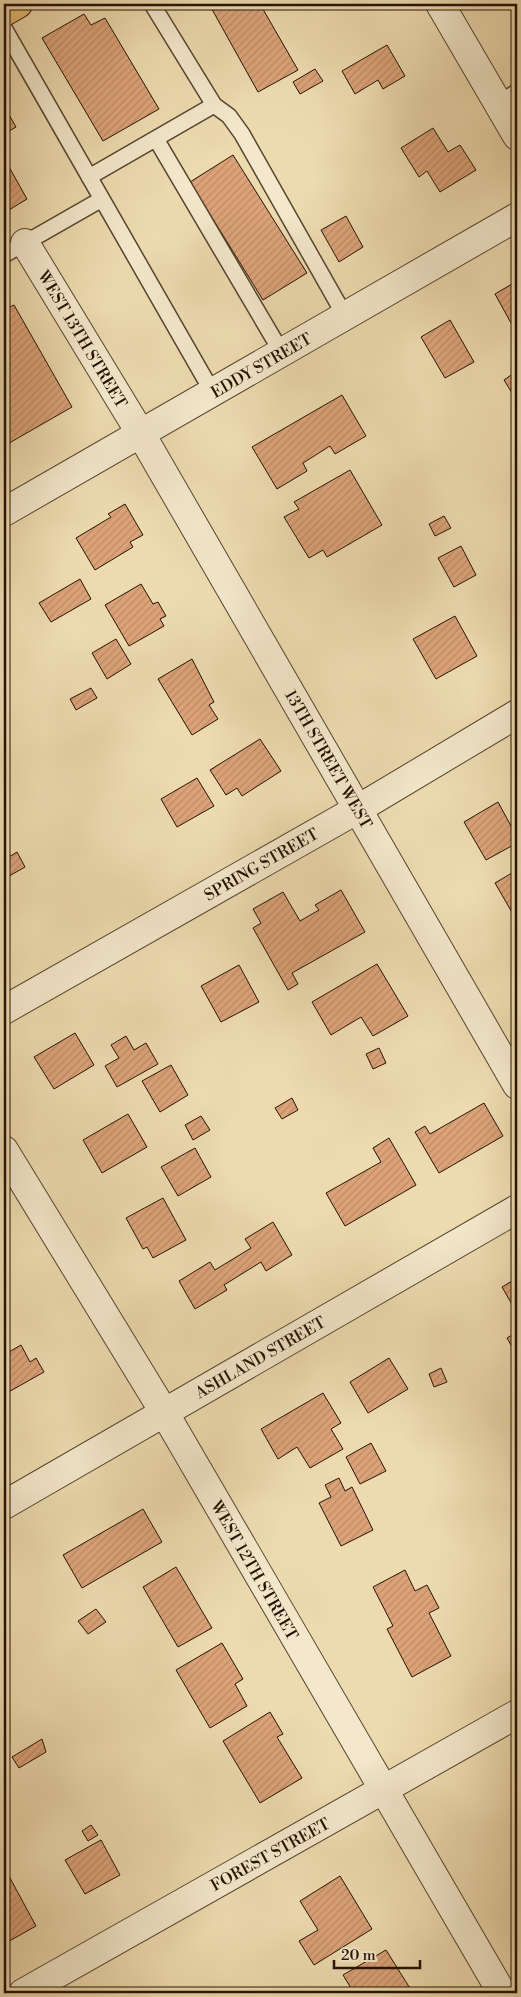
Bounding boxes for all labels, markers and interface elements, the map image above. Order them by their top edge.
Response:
street label: WEST 13TH STREET [33,266,131,412]
street label: EDDY STREET [207,329,316,403]
street label: 13TH STREET WEST [280,687,376,832]
street label: SPRING STREET [201,824,322,906]
street label: ASHLAND STREET [191,1312,329,1404]
street label: WEST 12TH STREET [206,1496,302,1644]
street label: FOREST STREET [207,1814,334,1896]
scale bar [334,1937,420,1969]
text: 20 m [341,1946,376,1965]

